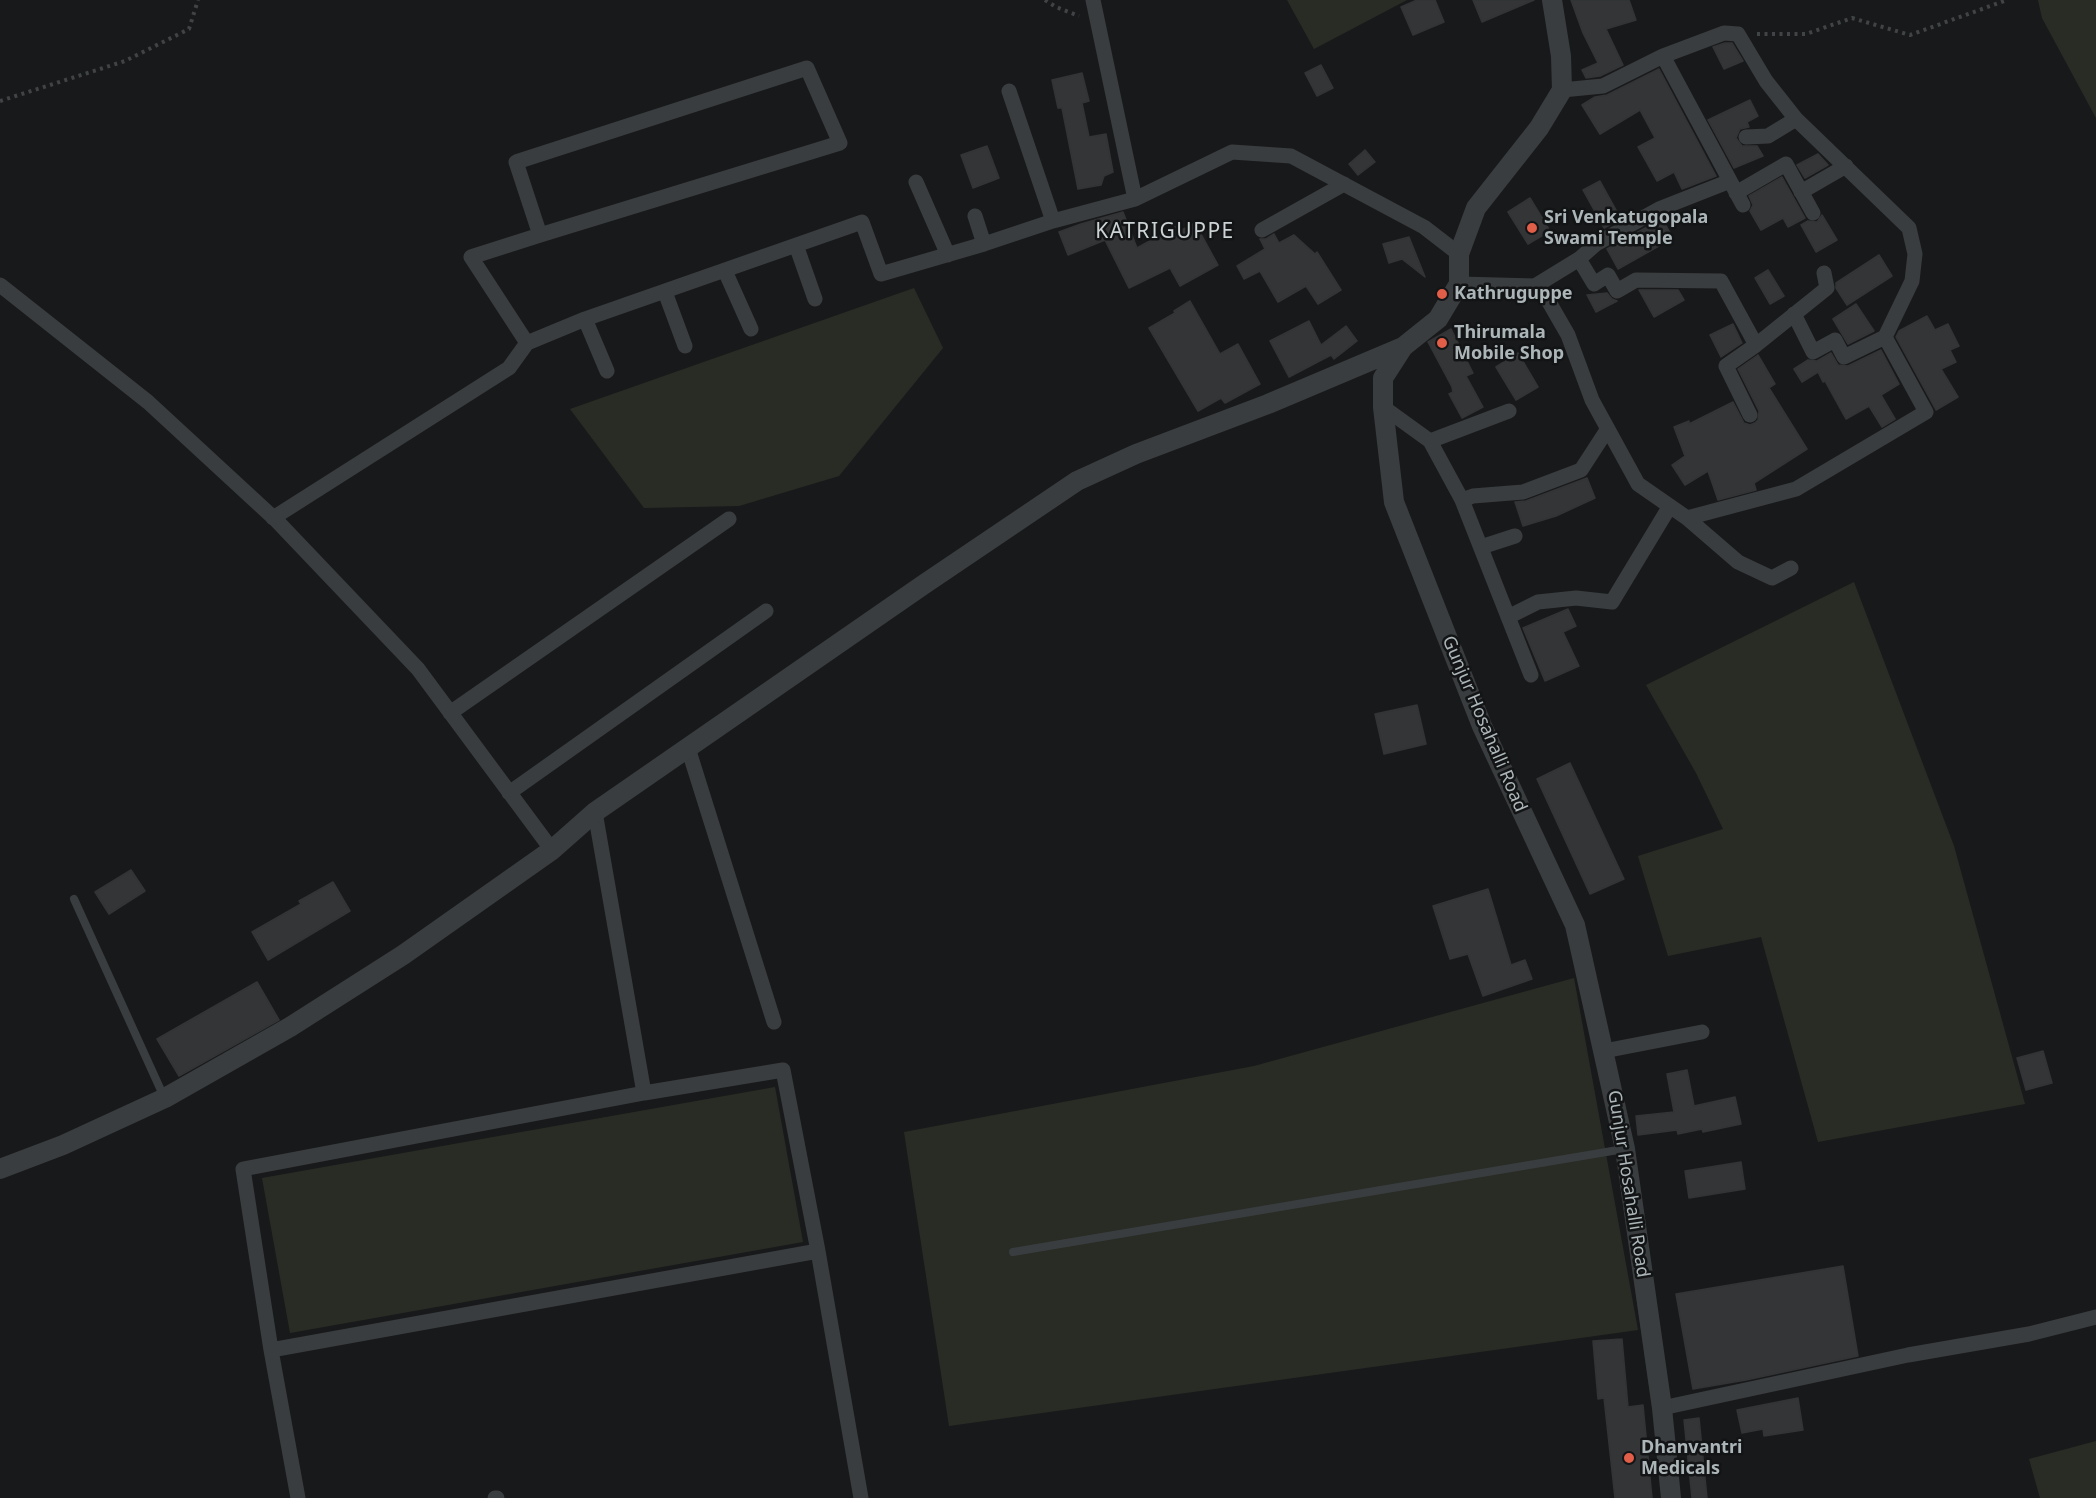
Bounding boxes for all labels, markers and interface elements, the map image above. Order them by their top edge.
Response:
place label: Sri Venkatugopala Swami Temple [1544,207,1708,250]
district label: KATRIGUPPE [1095,219,1235,245]
marker: Sri Venkatugopala Swami Temple [1525,221,1539,235]
place label: Kathruguppe [1454,283,1573,305]
marker: Kathruguppe [1435,287,1449,301]
place label: Thirumala Mobile Shop [1454,322,1564,364]
marker: Thirumala Mobile Shop [1435,336,1449,350]
street label: Gunjur Hosahalli Road [1437,633,1531,815]
street label: Gunjur Hosahalli Road [1603,1089,1653,1279]
place label: Dhanvantri Medicals [1641,1437,1742,1480]
marker: Dhanvantri Medicals [1622,1451,1636,1465]

